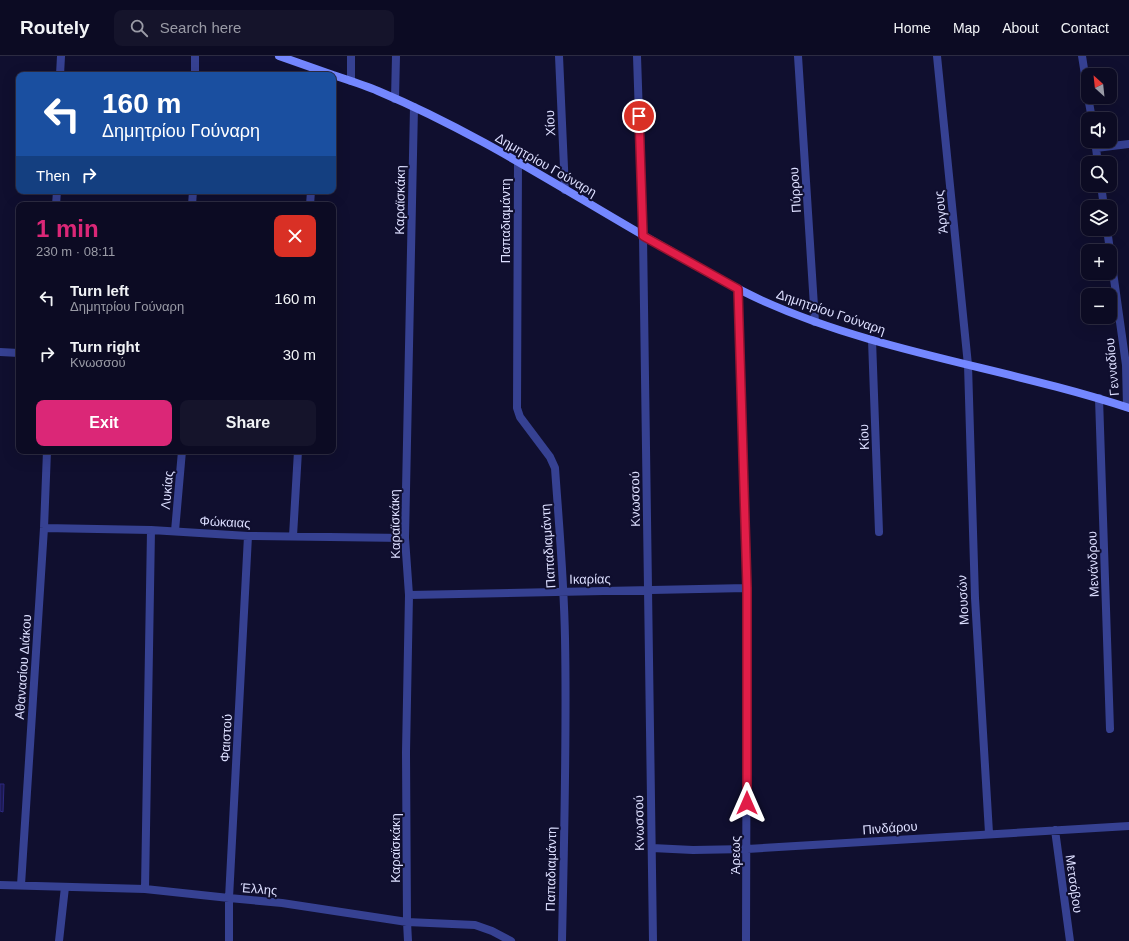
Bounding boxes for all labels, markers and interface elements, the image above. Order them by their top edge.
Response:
search box [114,10,394,46]
text: Routely [20,17,90,38]
icon: search [128,17,150,39]
text: Search here [160,19,241,36]
text: Home [894,20,931,36]
text: Map [953,20,980,36]
text: About [1002,20,1039,36]
text: Contact [1061,20,1109,36]
north arrow [1081,68,1117,104]
map controls [1081,68,1117,324]
icon: left [36,88,88,140]
text: 160 m [102,88,181,119]
pin [622,99,656,133]
icon: arrive [628,105,650,127]
street label: Χίου [542,110,558,136]
button: sound [1081,112,1117,148]
text: Δημητρίου Γούναρη [102,121,260,141]
street label: Δημητρίου Γούναρη [493,130,599,200]
button: search [1081,156,1117,192]
icon: right [78,164,100,186]
street label: Καραϊσκάκη [392,165,408,235]
text: Then [36,167,70,184]
street label: Πύρρου [786,167,804,213]
street label: Παπαδιαμάντη [498,179,513,263]
street label: Άργους [931,190,951,234]
button: layers [1081,200,1117,236]
text: 1 min [36,215,99,242]
button: close [274,215,316,257]
text: 230 m · 08:11 [36,244,115,259]
button: + [1081,244,1117,280]
text: Turn left [70,282,129,299]
street label: Δημητρίου Γούναρη [775,286,887,338]
icon: left [36,287,58,309]
button: − [1081,288,1117,324]
text: 160 m [274,290,316,307]
text: Δημητρίου Γούναρη [70,299,184,314]
street label: Γενναδίου [1102,337,1122,397]
text: Turn right [70,338,140,355]
icon: right [36,343,58,365]
text: 30 m [283,346,316,363]
text: Κνωσσού [70,355,126,370]
button: Exit [36,400,172,446]
button: Share [180,400,316,446]
street label: Κίου [856,424,872,450]
street label: Λυκίας [158,470,176,510]
street label: Κνωσσού [627,471,643,527]
street label: Καραϊσκάκη [387,489,403,559]
street label: Παπαδιαμάντη [538,503,558,589]
street label: Φώκαιας [199,513,251,531]
street label: Μενάνδρου [1084,531,1102,597]
street label: Ικαρίας [569,571,611,587]
street label: Μουσών [954,575,972,625]
street label: Αθανασίου Διάκου [12,614,34,720]
street label: Φαιστού [217,714,235,762]
position arrow [726,782,768,824]
street label: Κνωσσού [631,795,647,851]
street label: Καραϊσκάκη [388,813,403,883]
street label: Πινδάρου [862,819,918,837]
street label: Παπαδιαμάντη [543,827,559,911]
street label: Άρεως [728,836,743,874]
street label: Μετσόβου [1062,854,1086,914]
street label: Έλλης [239,880,278,898]

